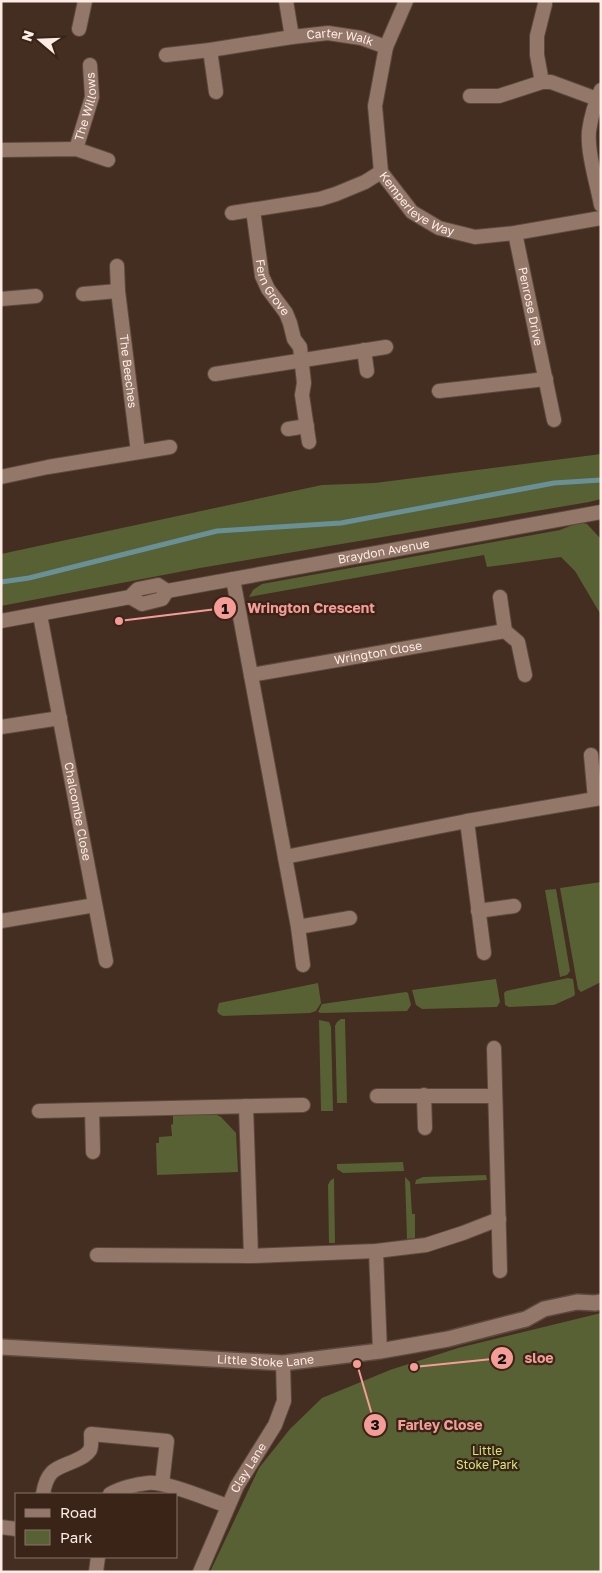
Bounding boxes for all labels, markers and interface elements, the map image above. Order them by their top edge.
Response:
north arrow [15,15,65,65]
street label: Carter Walk [306,25,376,49]
text: N [17,28,37,43]
street label: The Willows [71,72,99,143]
street label: Kemperleye Way [376,168,456,239]
street label: Fern Grove [253,258,293,318]
street label: Penrose Drive [515,266,546,347]
street label: The Beeches [116,334,140,409]
street label: Braydon Avenue [336,535,431,567]
callout: Wrington Crescent [212,594,385,623]
text: 1 [221,599,229,617]
text: Wrington Crescent [247,599,375,616]
street label: Wrington Close [333,638,423,667]
street label: Chalcombe Close [61,761,95,862]
callout: sloe [489,1344,563,1373]
text: 2 [497,1349,507,1367]
text: sloe [524,1349,554,1366]
street label: Little Stoke Lane [217,1351,315,1370]
callout: Farley Close [363,1410,493,1439]
text: 3 [370,1415,380,1433]
text: Farley Close [397,1416,483,1433]
street label: Clay Lane [227,1440,269,1495]
park label: Little Stoke Park [456,1443,518,1472]
legend [15,1493,178,1558]
text: Road [60,1503,97,1521]
text: Park [60,1528,93,1546]

